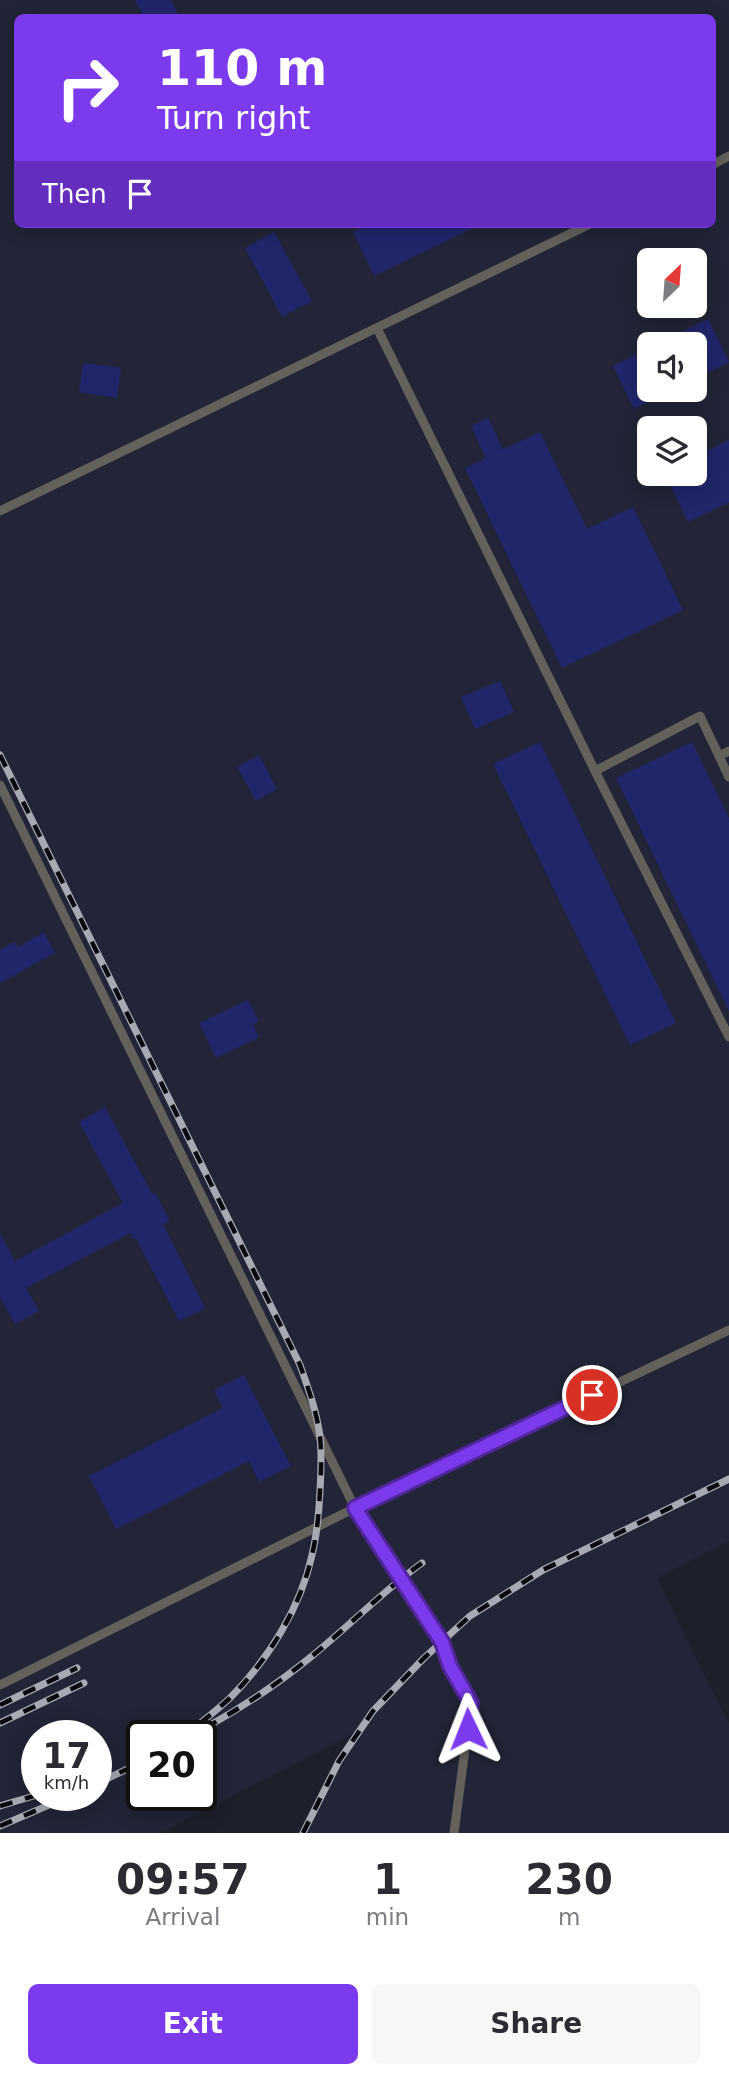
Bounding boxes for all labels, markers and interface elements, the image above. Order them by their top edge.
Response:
text: 110 m [157,40,327,97]
icon: right [42,42,133,133]
text: Turn right [157,99,310,137]
icon: arrive [121,175,159,213]
text: Then [42,179,107,209]
north arrow [637,248,707,318]
map controls [637,248,707,486]
button: sound [637,332,707,402]
button: layers [637,416,707,486]
pin [562,1365,622,1425]
icon: arrive [573,1376,611,1414]
position arrow [431,1692,505,1766]
speed limit sign: 20 [126,1720,217,1811]
text: 17 [42,1736,91,1776]
text: km/h [44,1772,89,1793]
text: 09:57 [116,1855,250,1904]
text: 1 [373,1855,402,1904]
text: 230 [525,1855,613,1904]
text: Arrival [146,1904,220,1930]
text: min [366,1904,409,1930]
text: m [558,1904,580,1930]
button: Exit [28,1984,358,2064]
button: Share [372,1984,701,2064]

